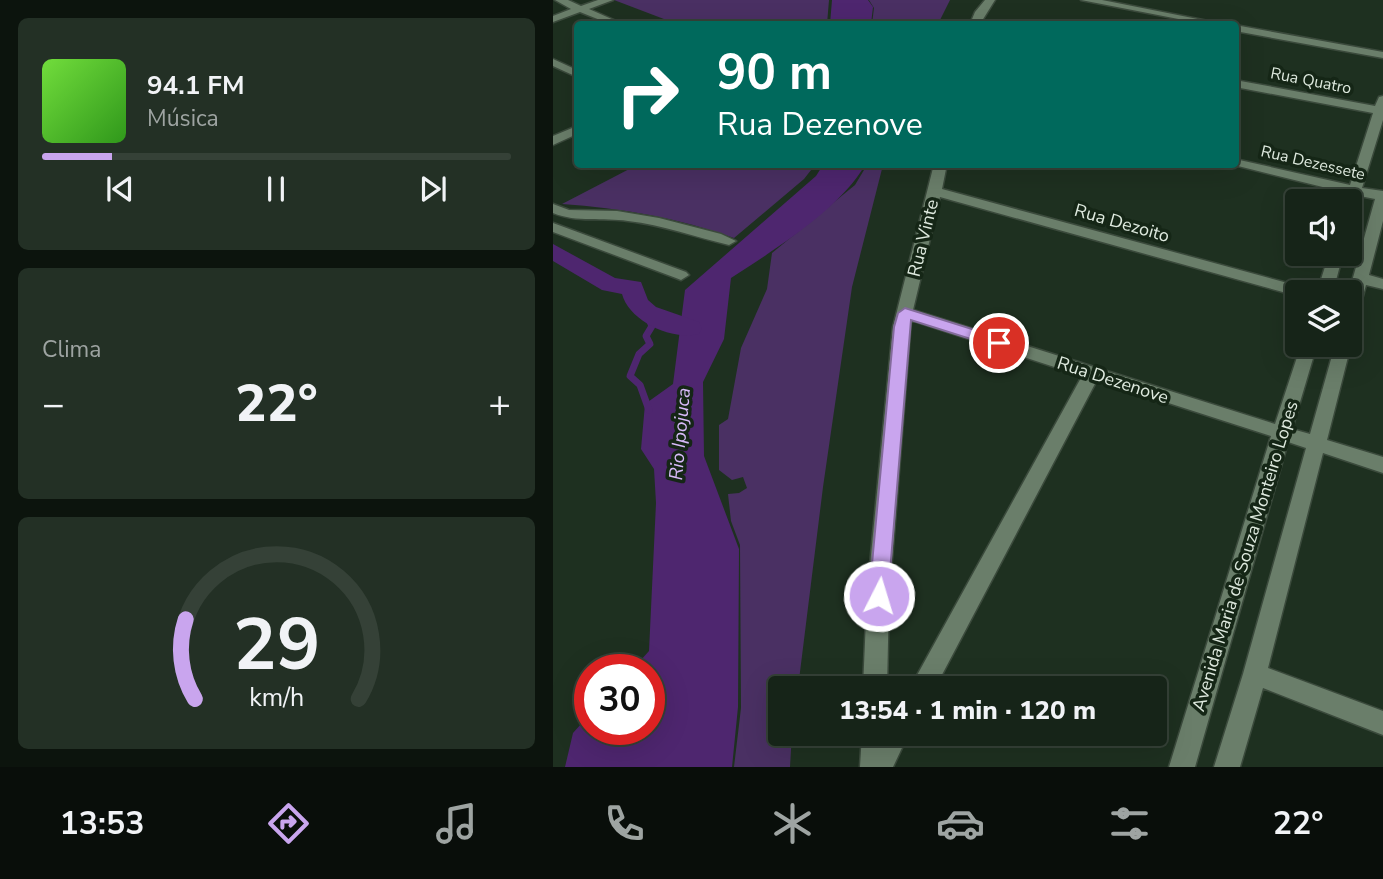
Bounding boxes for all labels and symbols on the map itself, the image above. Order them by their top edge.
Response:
street label: Rua Quatro [1269,62,1354,100]
street label: Rua Dezessete [1259,140,1367,186]
street label: Rua Vinte [902,197,944,279]
street label: Rua Dezoito [1072,198,1172,248]
pin [969,313,1029,373]
street label: Rua Dezenove [1054,351,1172,409]
water label: Rio Ipojuca [663,387,697,481]
street label: Avenida Maria de Souza Monteiro Lopes [1186,398,1304,714]
position arrow [842,559,916,633]
speed limit sign: 30 [574,654,665,745]

